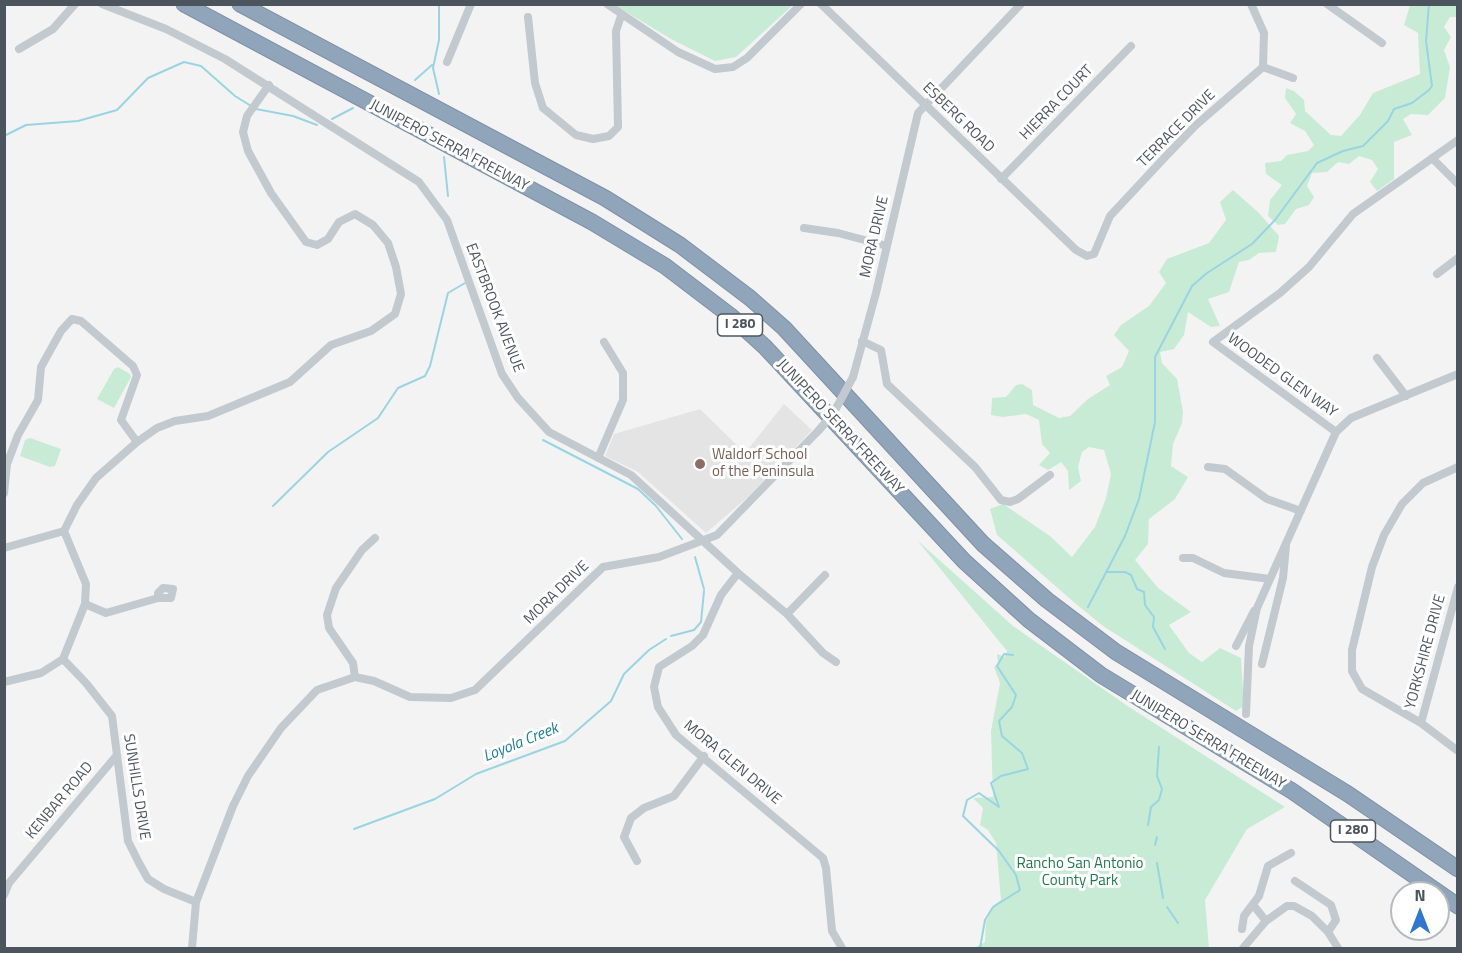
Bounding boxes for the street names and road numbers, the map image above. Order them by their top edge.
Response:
street label: HIERRA COURT [1017,62,1097,144]
street label: ESBERG ROAD [918,79,998,157]
street label: TERRACE DRIVE [1134,86,1220,172]
street label: JUNIPERO SERRA FREEWAY [366,96,532,196]
street label: MORA DRIVE [857,194,893,280]
street label: EASTBROOK AVENUE [461,241,527,375]
road number: I 280 [718,314,762,336]
street label: WOODED GLEN WAY [1224,330,1340,422]
street label: JUNIPERO SERRA FREEWAY [773,356,907,498]
street label: MORA DRIVE [521,558,593,628]
street label: YORKSHIRE DRIVE [1402,593,1450,711]
street label: JUNIPERO SERRA FREEWAY [1127,687,1289,793]
street label: MORA GLEN DRIVE [680,717,784,809]
street label: SUNHILLS DRIVE [119,733,153,841]
street label: KENBAR ROAD [23,759,97,843]
road number: I 280 [1330,820,1376,842]

